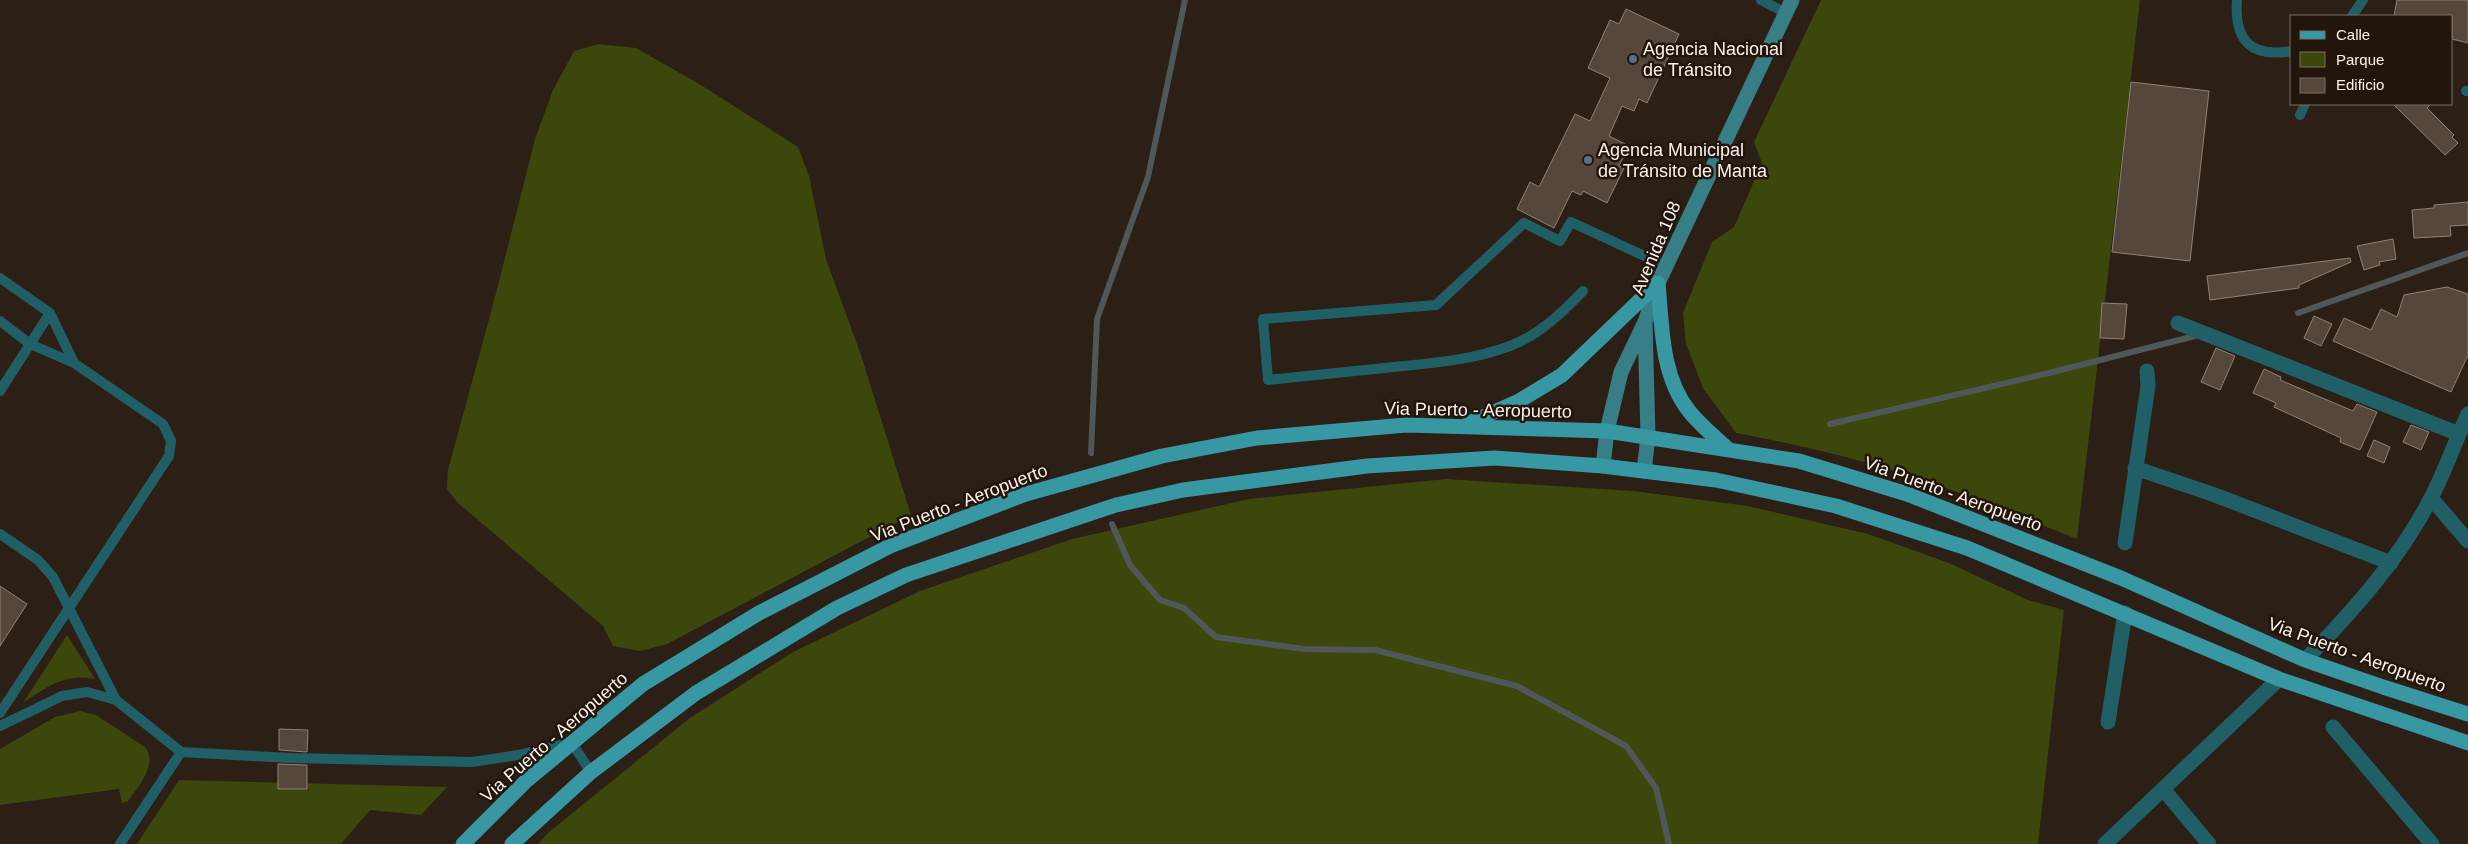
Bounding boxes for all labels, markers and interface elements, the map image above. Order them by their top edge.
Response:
legend [2290,15,2453,105]
text: Calle [2336,26,2370,43]
place label: Agencia Nacional de Tránsito [1643,39,1783,80]
text: Parque [2336,51,2384,68]
marker: Agencia Nacional de Tránsito [1627,53,1639,65]
text: Edificio [2336,76,2384,93]
place label: Agencia Municipal de Tránsito de Manta [1598,140,1768,181]
marker: Agencia Municipal de Tránsito de Manta [1582,154,1594,166]
street label: Avenida 108 [1627,198,1685,298]
street label: Via Puerto - Aeropuerto [1384,398,1572,422]
street label: Via Puerto - Aeropuerto [1861,452,2045,536]
street label: Via Puerto - Aeropuerto [868,460,1050,546]
street label: Via Puerto - Aeropuerto [2265,613,2449,697]
street label: Via Puerto - Aeropuerto [477,668,631,806]

